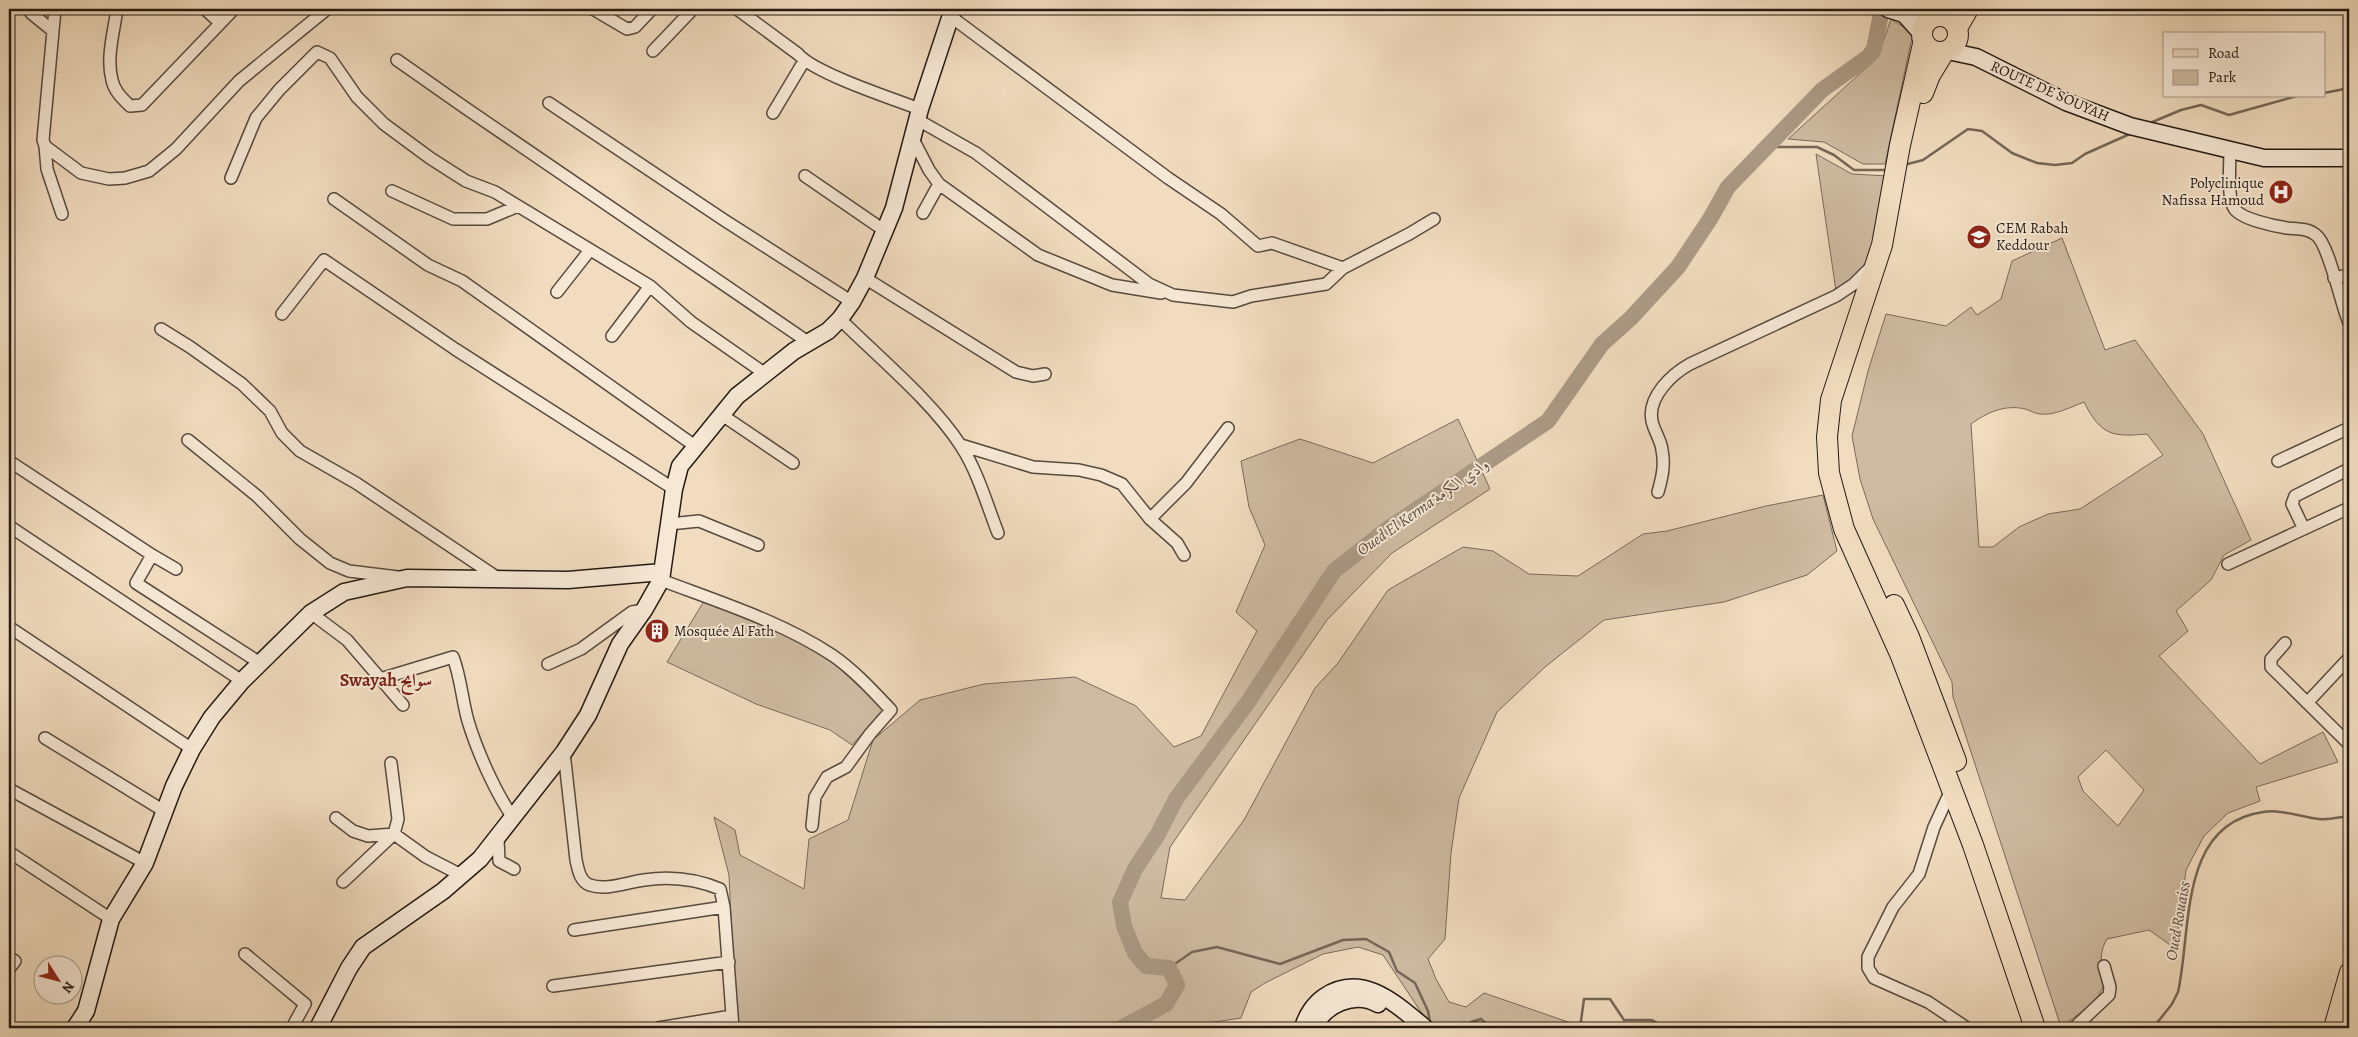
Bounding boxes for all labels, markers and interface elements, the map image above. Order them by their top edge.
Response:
legend [2163,32,2326,98]
text: Road [2208,43,2240,63]
street label: ROUTE DE SOUYAH [1987,56,2113,126]
text: Park [2208,67,2237,87]
place label: Polyclinique Nafissa Hamoud [2162,173,2265,210]
hospital icon: Polyclinique Nafissa Hamoud [2268,179,2294,205]
place label: CEM Rabah Keddour [1996,218,2068,255]
school or university icon: CEM Rabah Keddour [1966,224,1992,250]
water label: Oued El Kerma وادي الكرمة [1353,453,1494,562]
building icon: Mosquée Al Fath [644,618,670,644]
place label: Mosquée Al Fath [674,621,774,641]
district label: Swayah سوايح [340,668,432,695]
water label: Oued Rouaiss [2160,879,2196,962]
north arrow [32,954,82,1004]
text: N [57,978,79,997]

